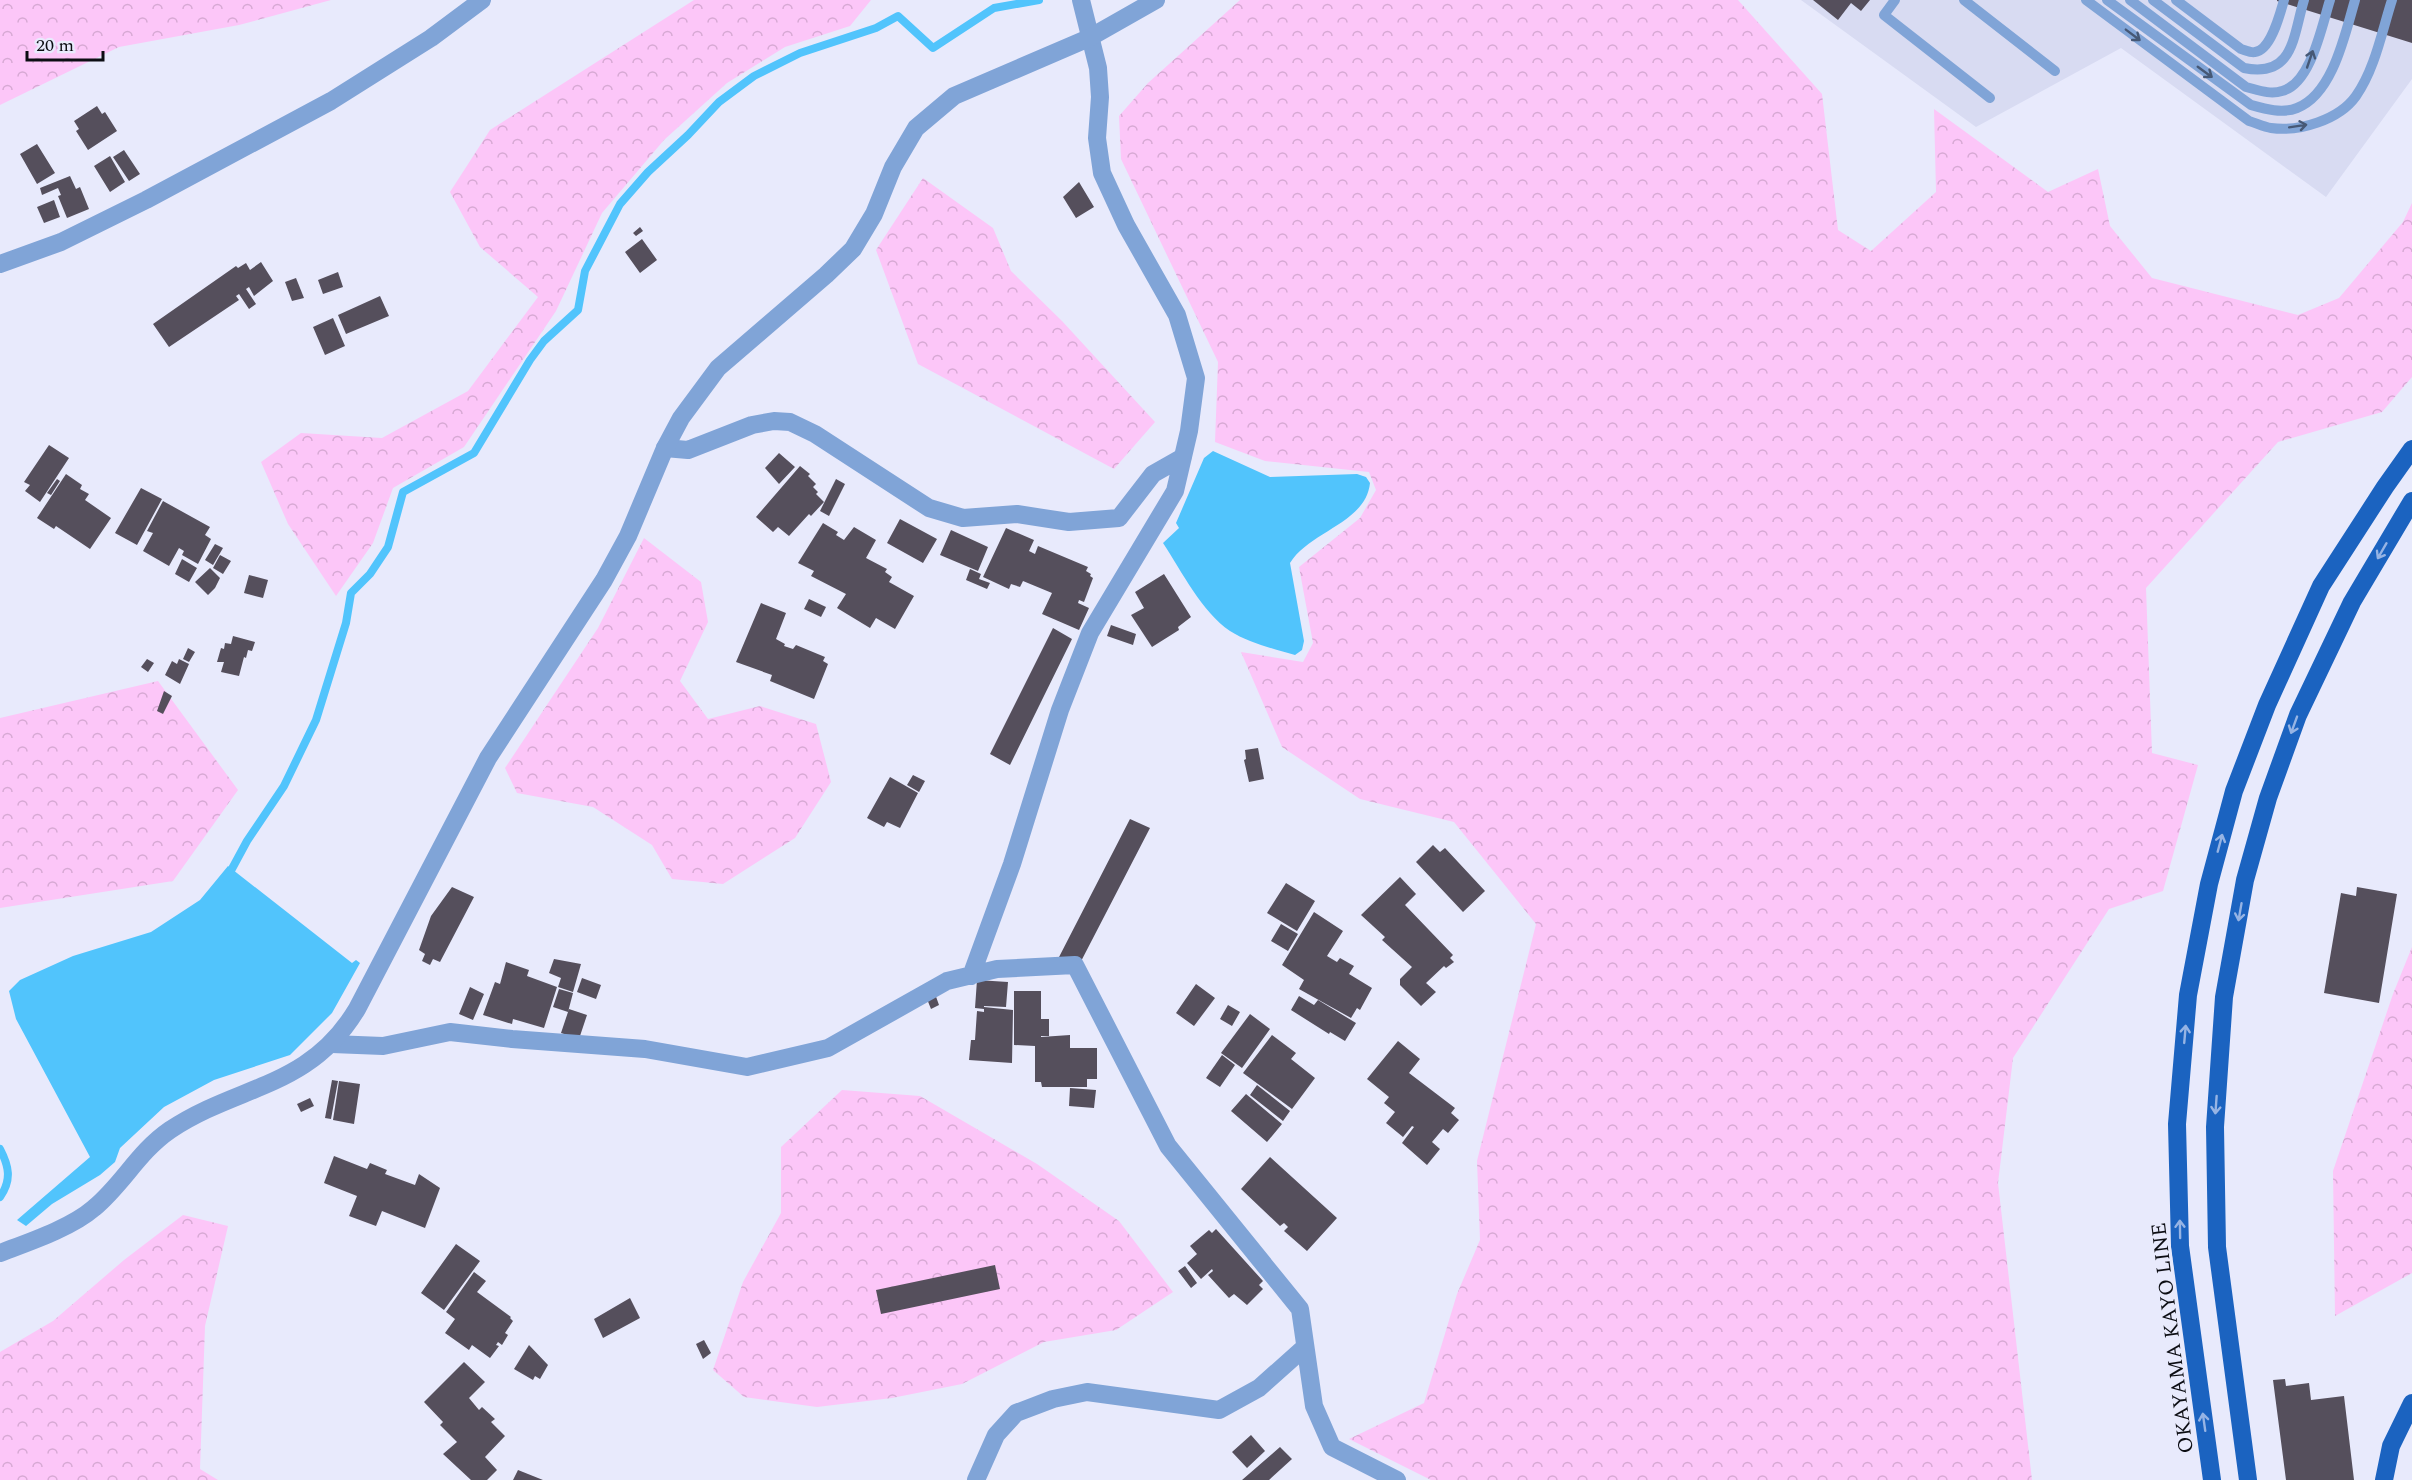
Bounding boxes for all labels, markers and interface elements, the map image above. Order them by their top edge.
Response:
scale bar [27,24,104,62]
one-way arrow [2125,29,2141,41]
text: 20 m [36,32,74,59]
one-way arrow [2306,50,2317,69]
one-way arrow [2197,66,2213,78]
one-way arrow [2288,120,2308,131]
one-way arrow [2376,542,2388,559]
one-way arrow [2287,715,2298,734]
one-way arrow [2215,833,2227,852]
one-way arrow [2234,902,2245,921]
one-way arrow [2180,1025,2191,1044]
one-way arrow [2211,1095,2222,1115]
one-way arrow [2174,1219,2185,1239]
street label: OKAYAMA KAYO LINE [2143,1221,2203,1455]
one-way arrow [2198,1413,2209,1432]

